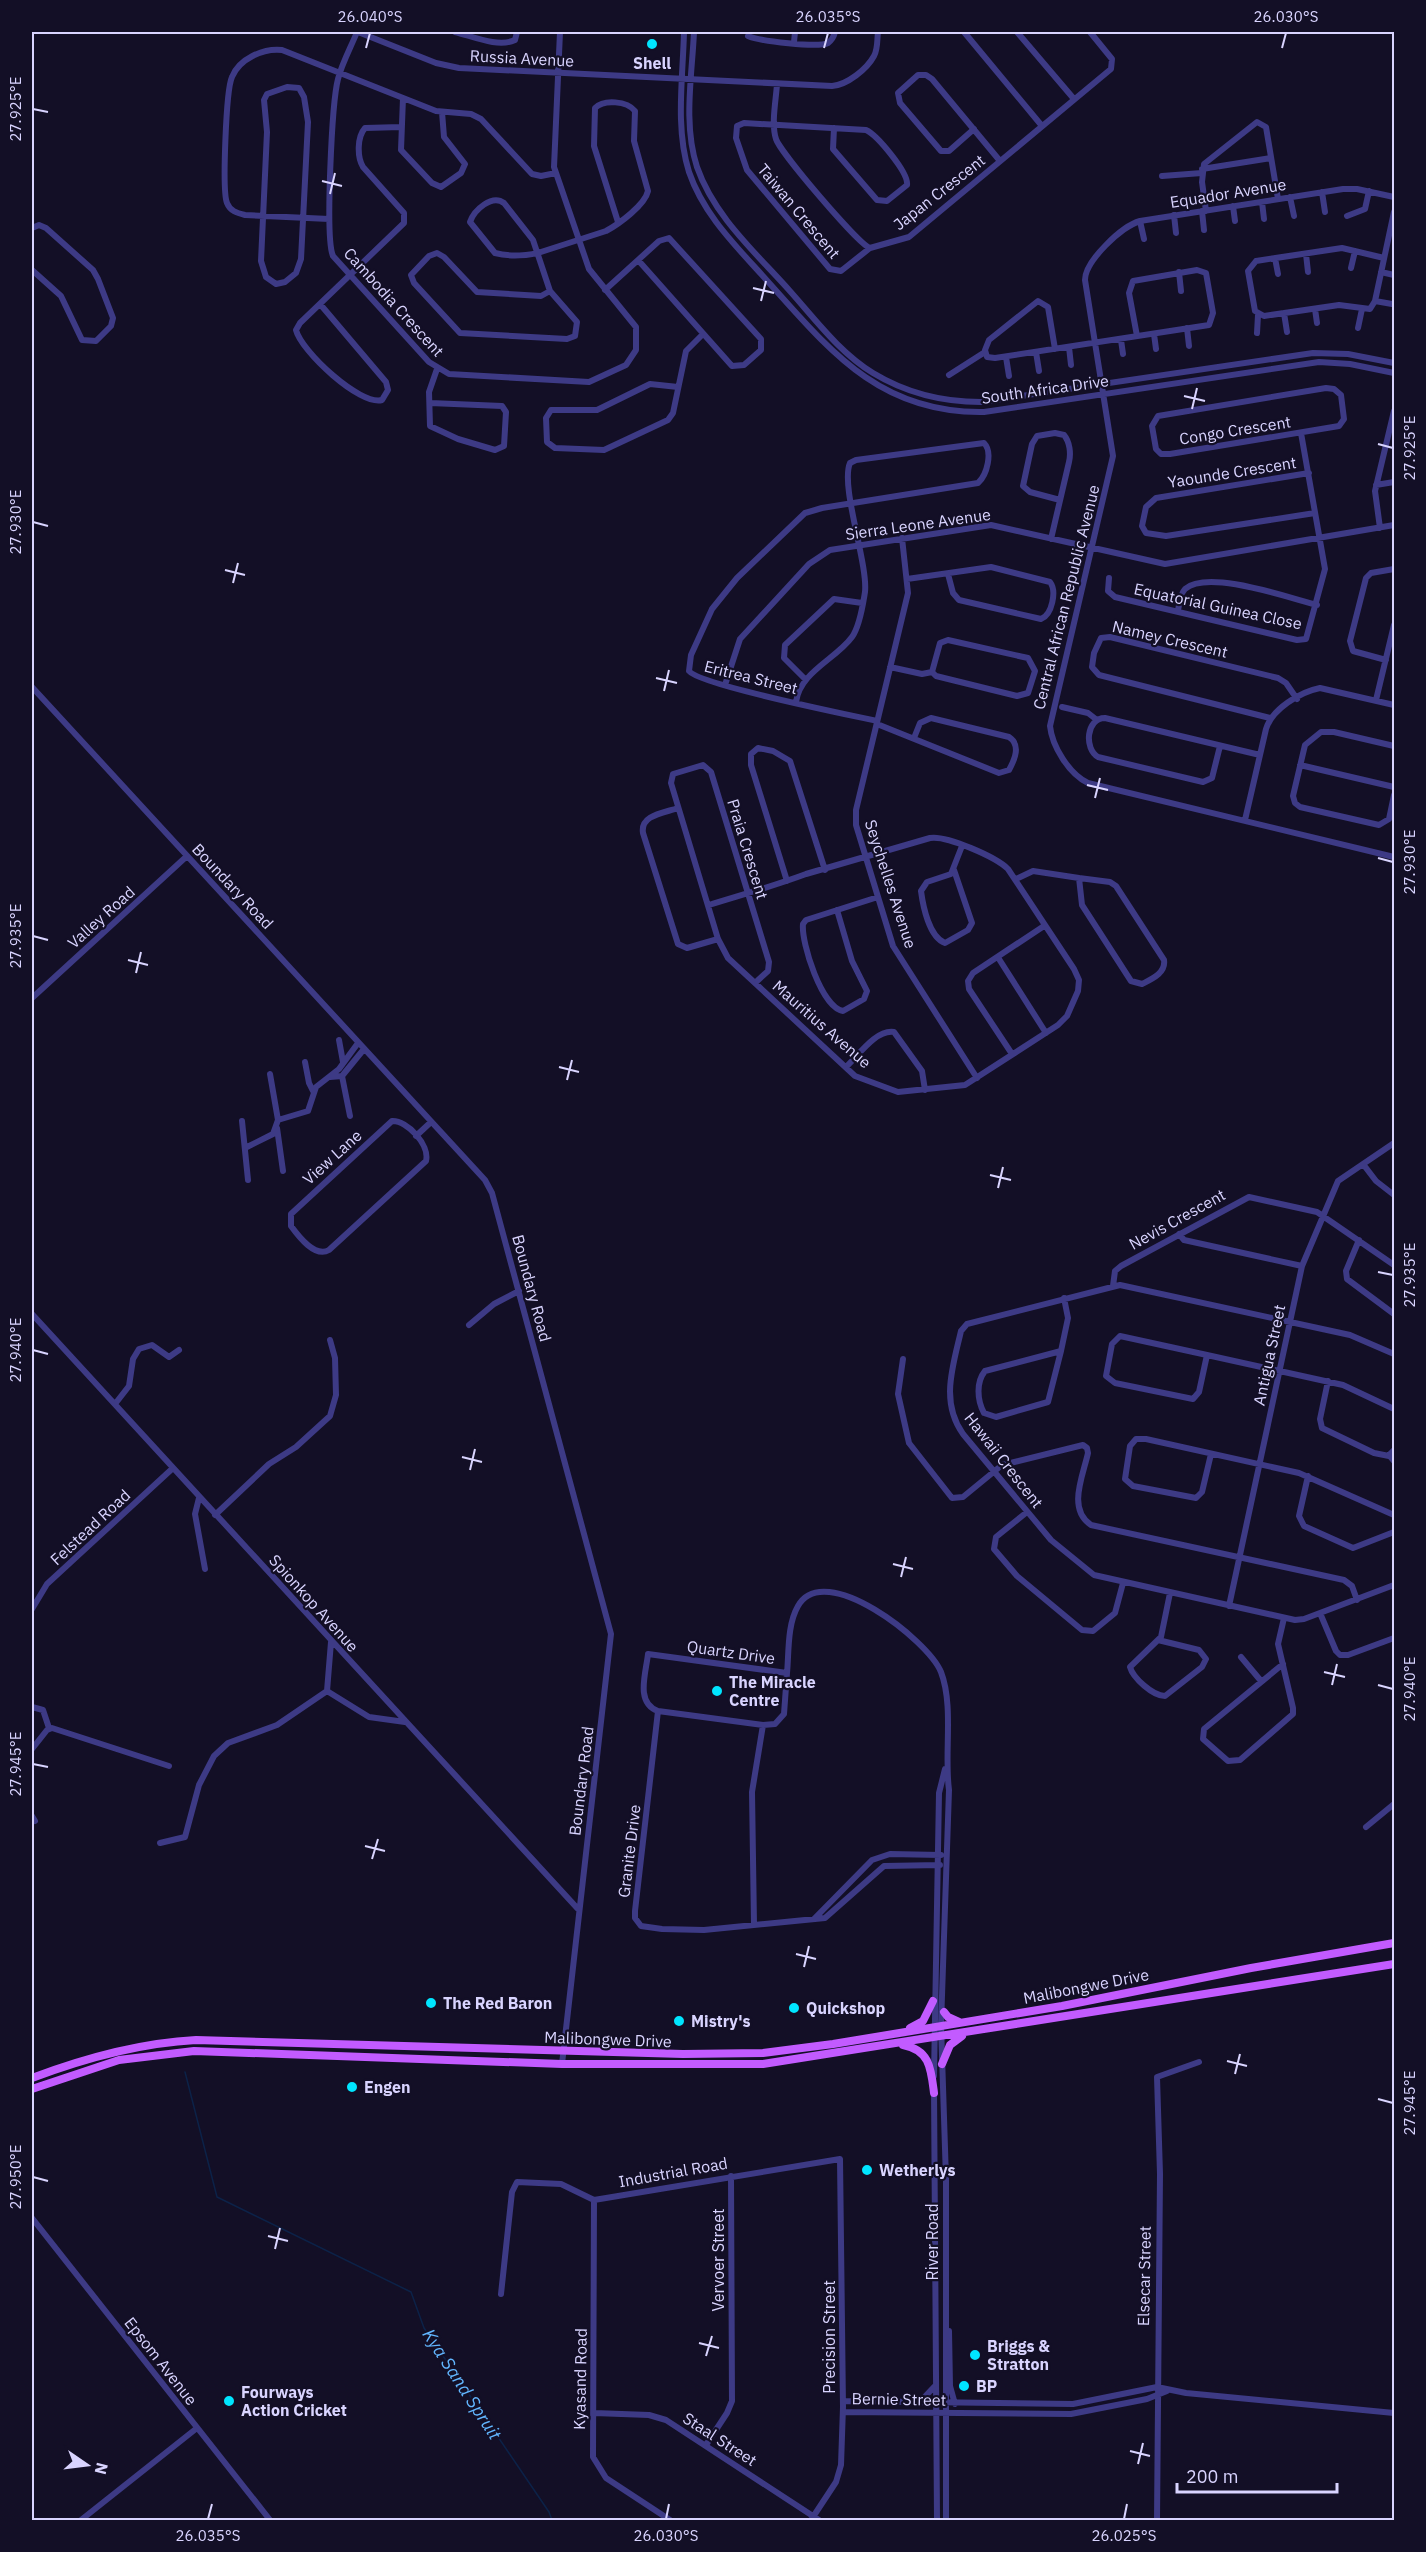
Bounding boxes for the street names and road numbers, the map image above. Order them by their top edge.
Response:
street label: Russia Avenue [469,45,575,71]
street label: Japan Crescent [889,150,989,234]
street label: Taiwan Crescent [753,159,845,263]
street label: Equador Avenue [1168,174,1288,212]
street label: Cambodia Crescent [340,243,448,361]
street label: South Africa Drive [980,370,1110,408]
street label: Congo Crescent [1178,411,1292,449]
street label: Yaounde Crescent [1166,452,1298,492]
street label: Central African Republic Avenue [1028,482,1104,711]
street label: Sierra Leone Avenue [844,504,992,544]
street label: Equatorial Guinea Close [1132,578,1304,634]
street label: Namey Crescent [1110,616,1230,662]
street label: Eritrea Street [702,656,800,698]
street label: Praia Crescent [723,796,773,902]
street label: Seychelles Avenue [861,817,921,951]
street label: Boundary Road [188,839,278,933]
street label: Valley Road [63,882,139,952]
street label: Mauritius Avenue [769,976,876,1072]
street label: View Lane [298,1125,366,1189]
street label: Nevis Crescent [1125,1184,1229,1254]
street label: Boundary Road [508,1232,556,1344]
street label: Antigua Street [1249,1303,1289,1407]
street label: Hawaii Crescent [960,1408,1048,1512]
street label: Felstead Road [46,1485,134,1569]
street label: Spionkop Avenue [265,1550,363,1656]
street label: Quartz Drive [686,1636,777,1668]
street label: Boundary Road [564,1725,598,1837]
street label: Granite Drive [613,1803,645,1899]
street label: Malibongwe Drive [1021,1964,1151,2008]
street label: Malibongwe Drive [544,2027,672,2051]
street label: Industrial Road [617,2153,729,2191]
street label: River Road [922,2203,942,2281]
street label: Vervoer Street [708,2208,728,2312]
street label: Elsecar Street [1133,2226,1155,2326]
street label: Precision Street [819,2280,839,2394]
street label: Epsom Avenue [120,2313,202,2409]
street label: Kyasand Road [569,2328,591,2430]
street label: Bernie Street [852,2388,946,2410]
street label: Staal Street [679,2408,761,2470]

